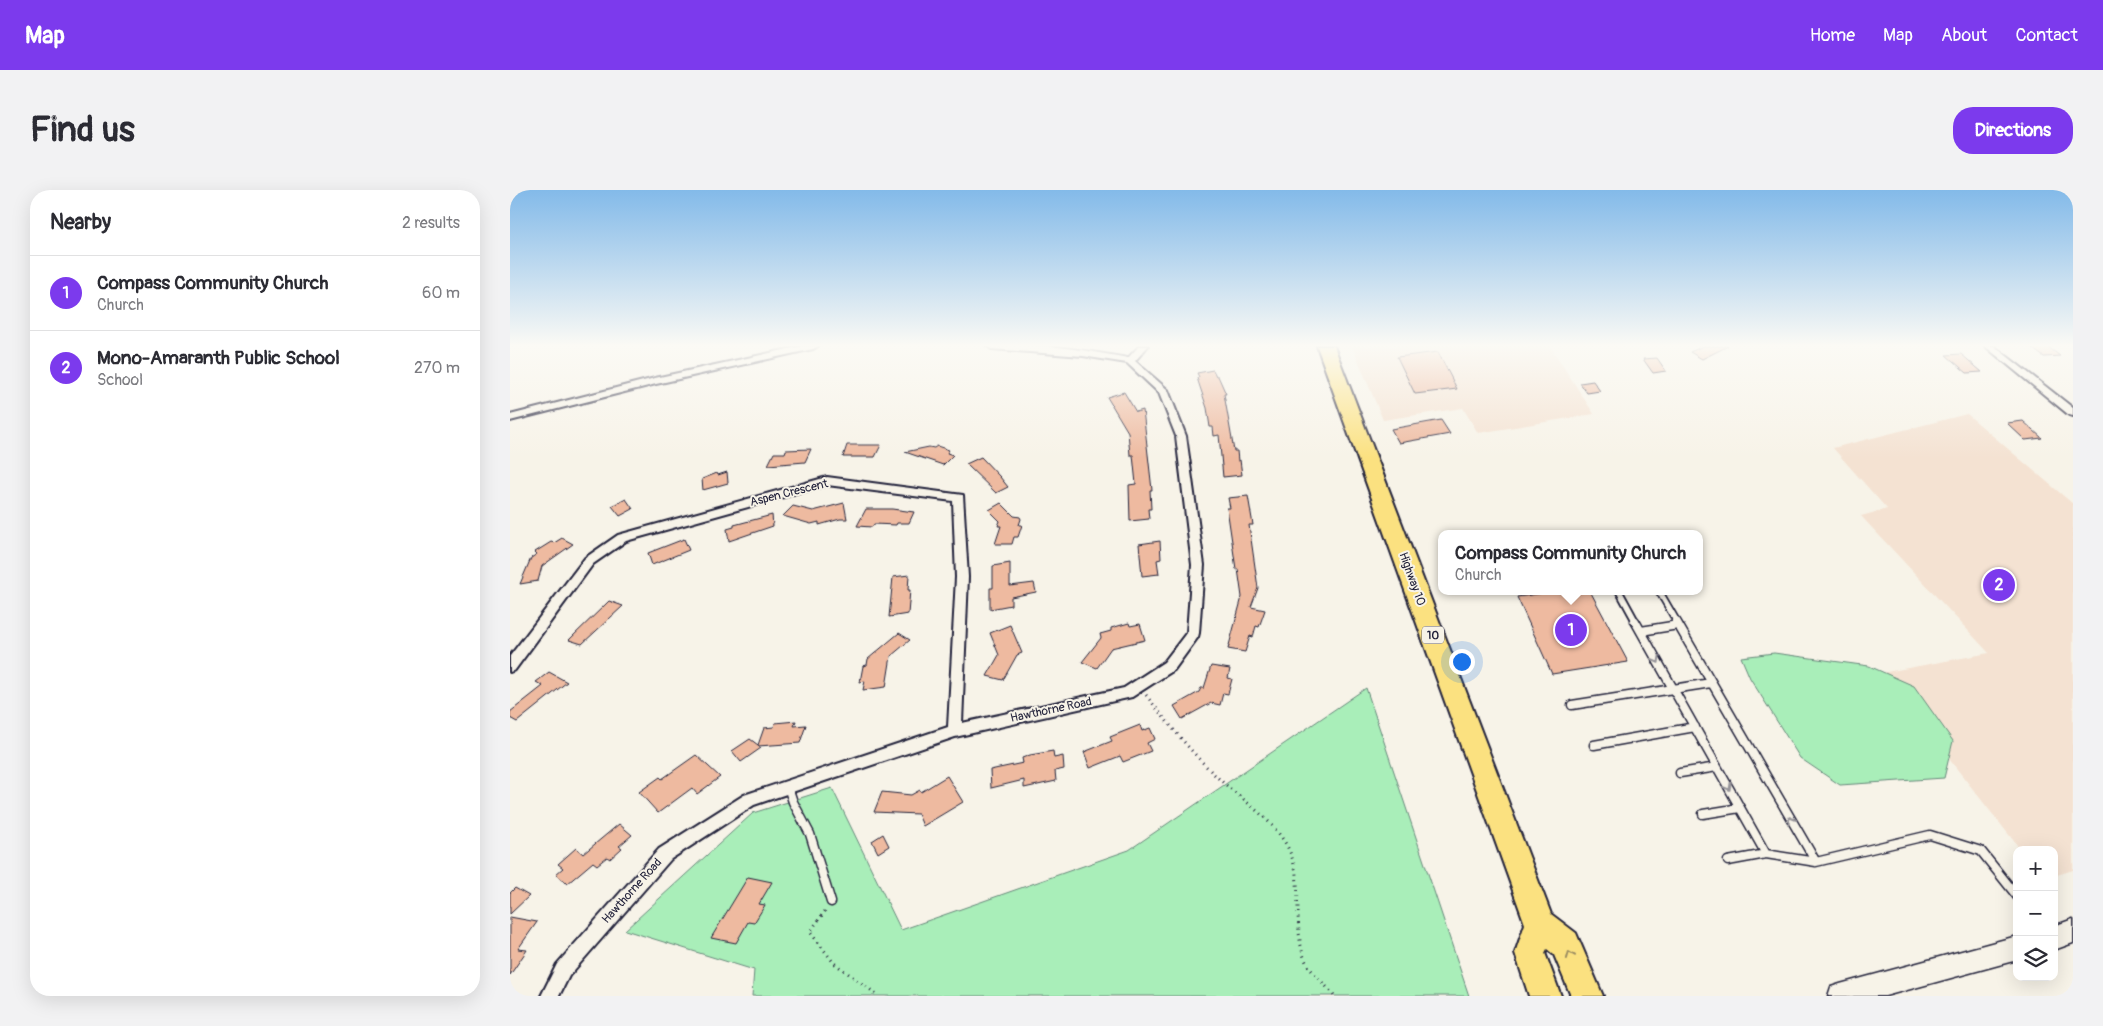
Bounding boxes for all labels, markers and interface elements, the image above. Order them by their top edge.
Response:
text: Map [25,21,65,50]
text: Home [1810,24,1855,47]
text: Map [1883,24,1913,47]
text: About [1941,24,1987,47]
text: Contact [2015,24,2078,47]
button: Directions [1953,107,2073,154]
text: Find us [30,108,135,152]
text: Nearby [50,209,111,236]
text: 2 results [402,213,460,233]
text: Compass Community Church [97,271,328,295]
text: 1 [63,283,69,303]
text: 60 m [422,283,460,303]
text: Church [97,295,144,315]
text: Mono-Amaranth Public School [97,346,340,370]
text: 2 [62,358,70,378]
text: 270 m [414,358,460,378]
text: School [97,370,143,390]
street label: Aspen Crescent [748,476,830,510]
popup [1438,530,1703,595]
text: Compass Community Church [1455,541,1686,565]
street label: Highway 10 [1395,550,1429,608]
text: Church [1455,565,1502,585]
pin: 2 [1983,566,2015,604]
pin: 1 [1555,611,1587,649]
road number: 10 [1422,626,1444,644]
your location [1449,649,1475,675]
one-way arrow [1651,654,1661,663]
street label: Hawthorne Road [1009,694,1093,726]
one-way arrow [1722,782,1732,791]
one-way arrow [1787,816,1797,825]
map controls [2013,846,2058,981]
button: + [2013,846,2058,891]
street label: Hawthorne Road [599,855,665,927]
button: − [2013,891,2058,936]
button: layers [2013,936,2058,981]
one-way arrow [1565,951,1576,960]

